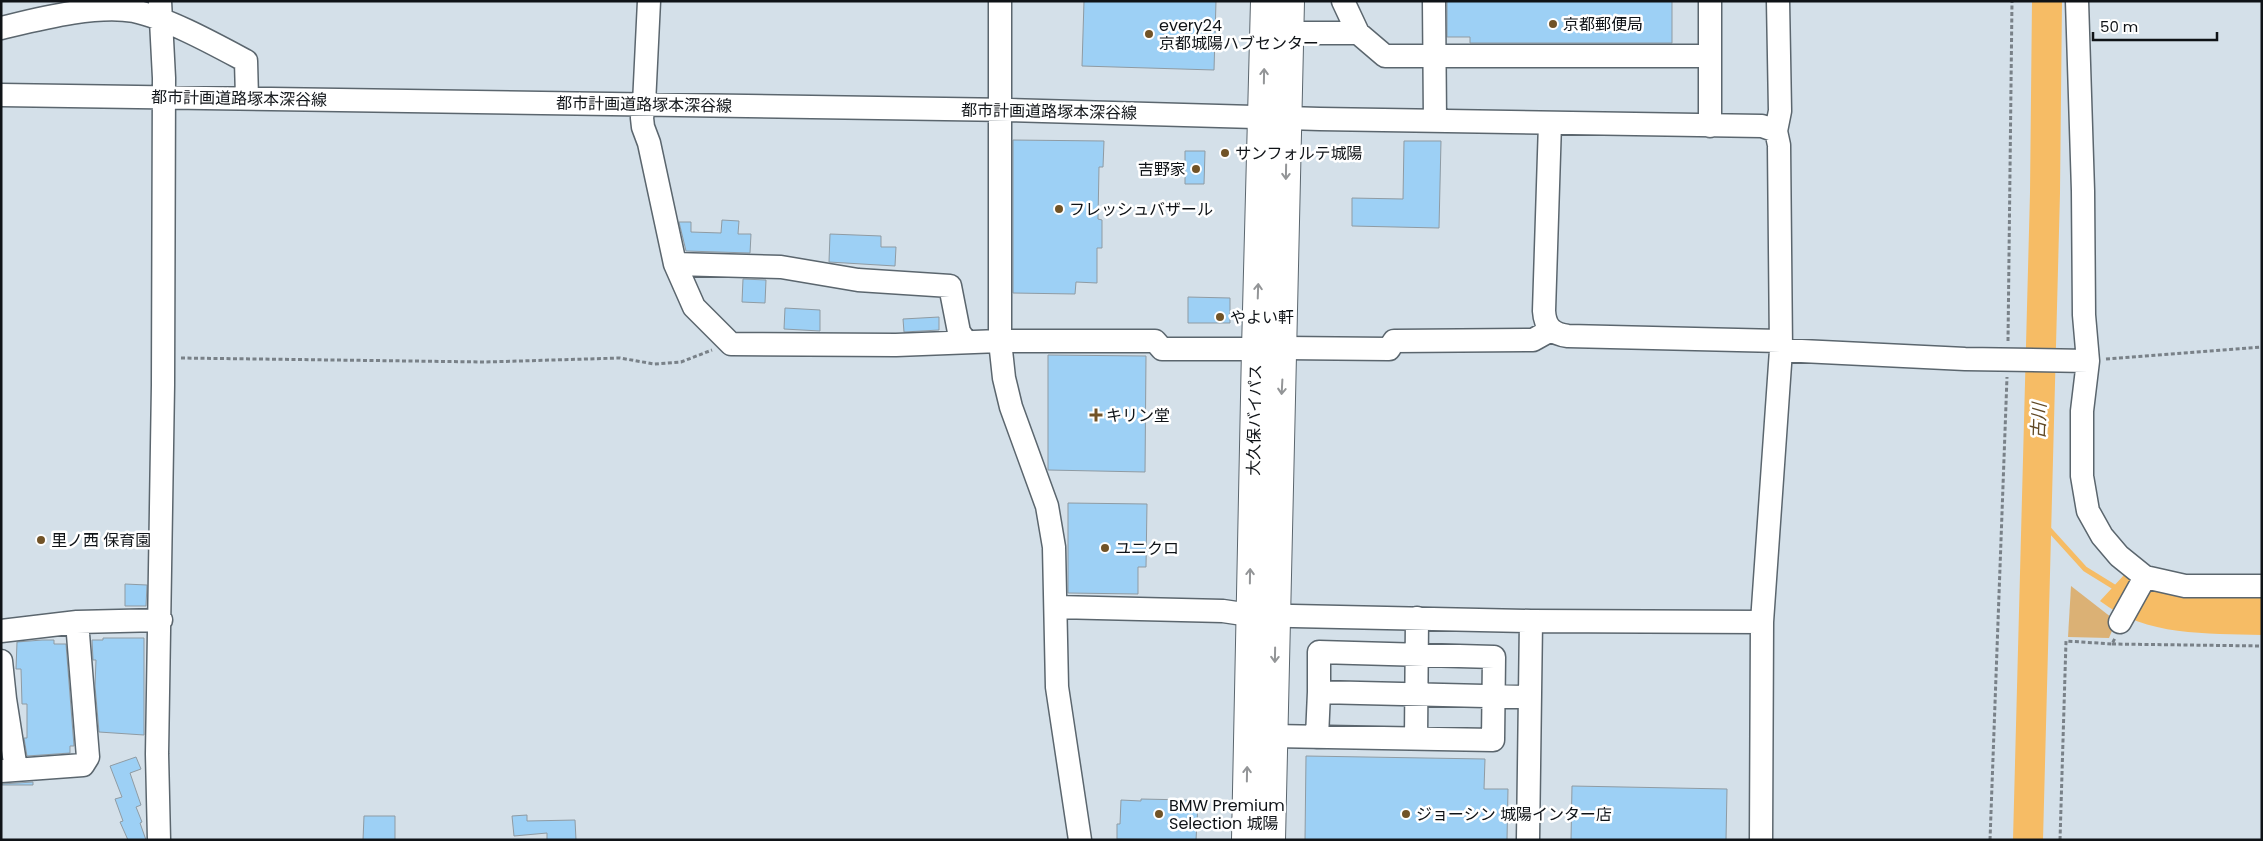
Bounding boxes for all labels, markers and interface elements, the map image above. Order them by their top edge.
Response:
scale bar [2093,10,2217,42]
place label: 京都郵便局 [1563,13,1643,36]
place label: every24 京都城陽ハブセンター [1159,14,1319,55]
text: 50 m [2100,16,2138,37]
marker: 京都郵便局 [1547,18,1559,30]
marker: every24 京都城陽ハブセンター [1143,28,1155,40]
one-way arrow [1259,68,1269,84]
street label: 都市計画道路塚本深谷線 [151,85,327,112]
street label: 都市計画道路塚本深谷線 [556,91,732,118]
street label: 都市計画道路塚本深谷線 [961,98,1137,125]
place label: サンフォルテ城陽 [1235,142,1363,165]
marker: サンフォルテ城陽 [1219,147,1231,159]
place label: 吉野家 [1138,158,1186,181]
marker: 吉野家 [1190,163,1202,175]
one-way arrow [1281,164,1290,180]
place label: フレッシュバザール [1069,198,1213,221]
marker: フレッシュバザール [1053,203,1065,215]
one-way arrow [1253,283,1262,299]
place label: やよい軒 [1230,306,1294,329]
marker: やよい軒 [1214,311,1226,323]
street label: 大久保バイパス [1242,364,1267,476]
one-way arrow [1277,379,1286,395]
water label: 古川 [2025,401,2052,439]
place label: キリン堂 [1106,404,1170,427]
marker: キリン堂 [1090,409,1102,421]
place label: 里ノ西 保育園 [51,529,151,552]
marker: 里ノ西 保育園 [35,534,47,546]
place label: ユニクロ [1115,537,1179,560]
marker: ユニクロ [1099,542,1111,554]
one-way arrow [1246,568,1255,584]
one-way arrow [1270,646,1280,663]
one-way arrow [1242,766,1252,782]
place label: BMW Premium Selection 城陽 [1169,794,1285,835]
place label: ジョーシン 城陽インター店 [1416,803,1612,826]
marker: BMW Premium Selection 城陽 [1153,808,1165,820]
marker: ジョーシン 城陽インター店 [1400,808,1412,820]

